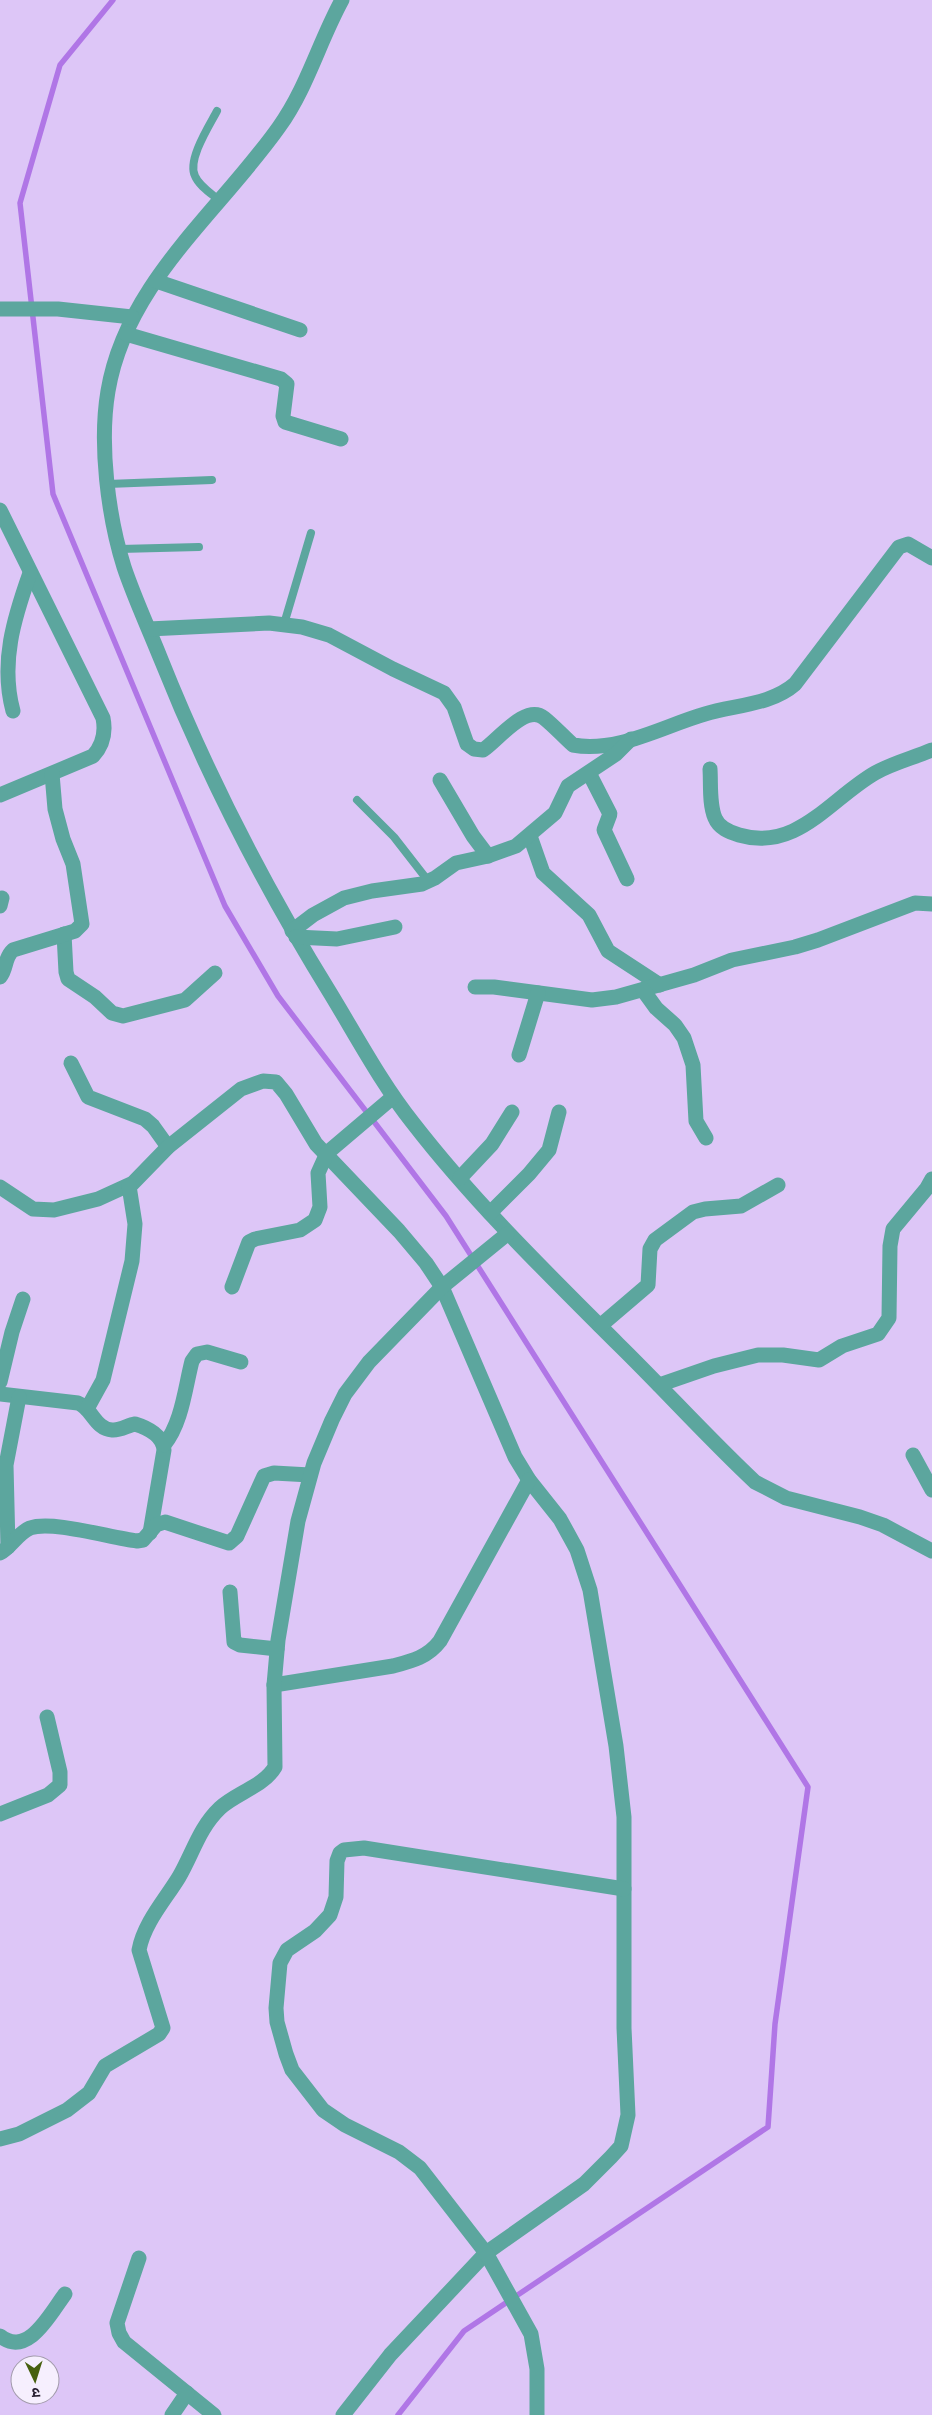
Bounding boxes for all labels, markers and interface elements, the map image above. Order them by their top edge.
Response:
north arrow [10,2355,60,2405]
text: उ [30,2384,41,2402]

